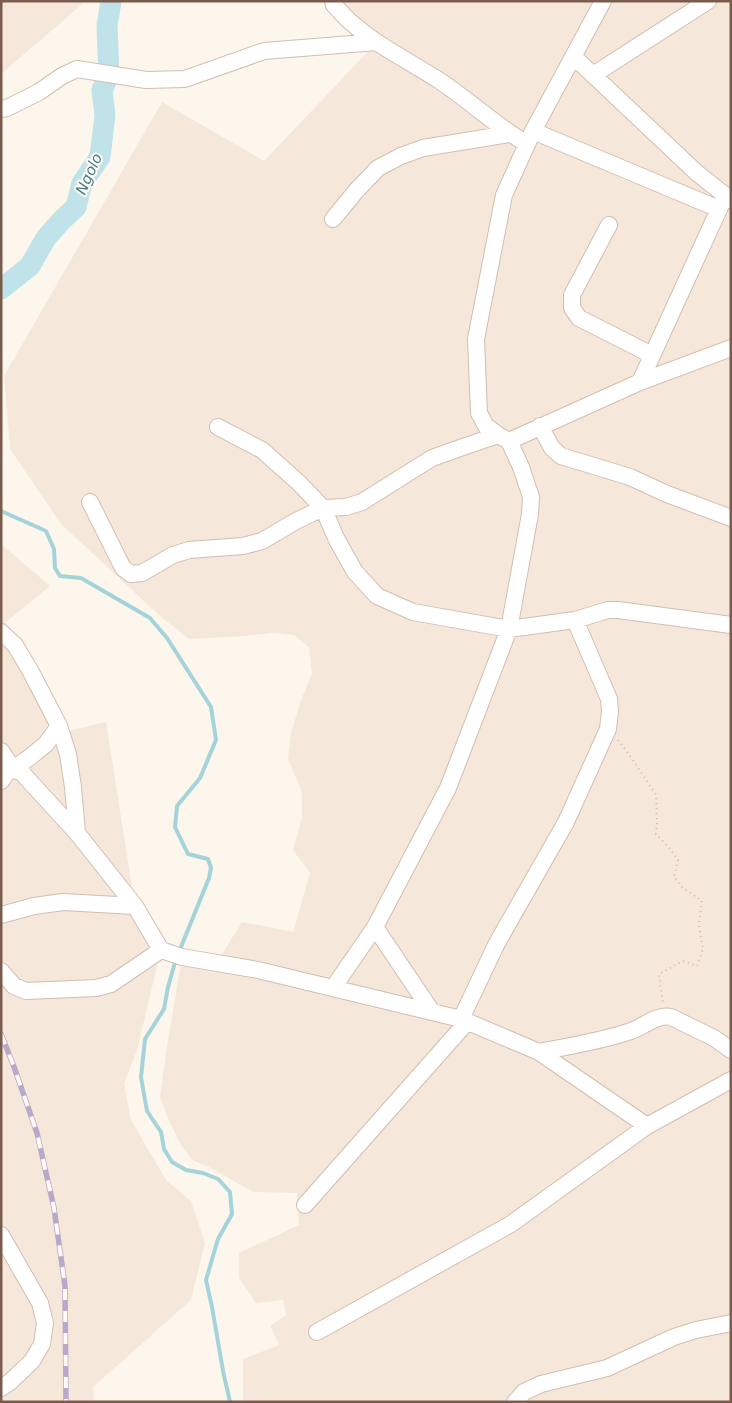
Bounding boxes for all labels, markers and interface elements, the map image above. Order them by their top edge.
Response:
water label: Ngolo [72,151,106,197]

